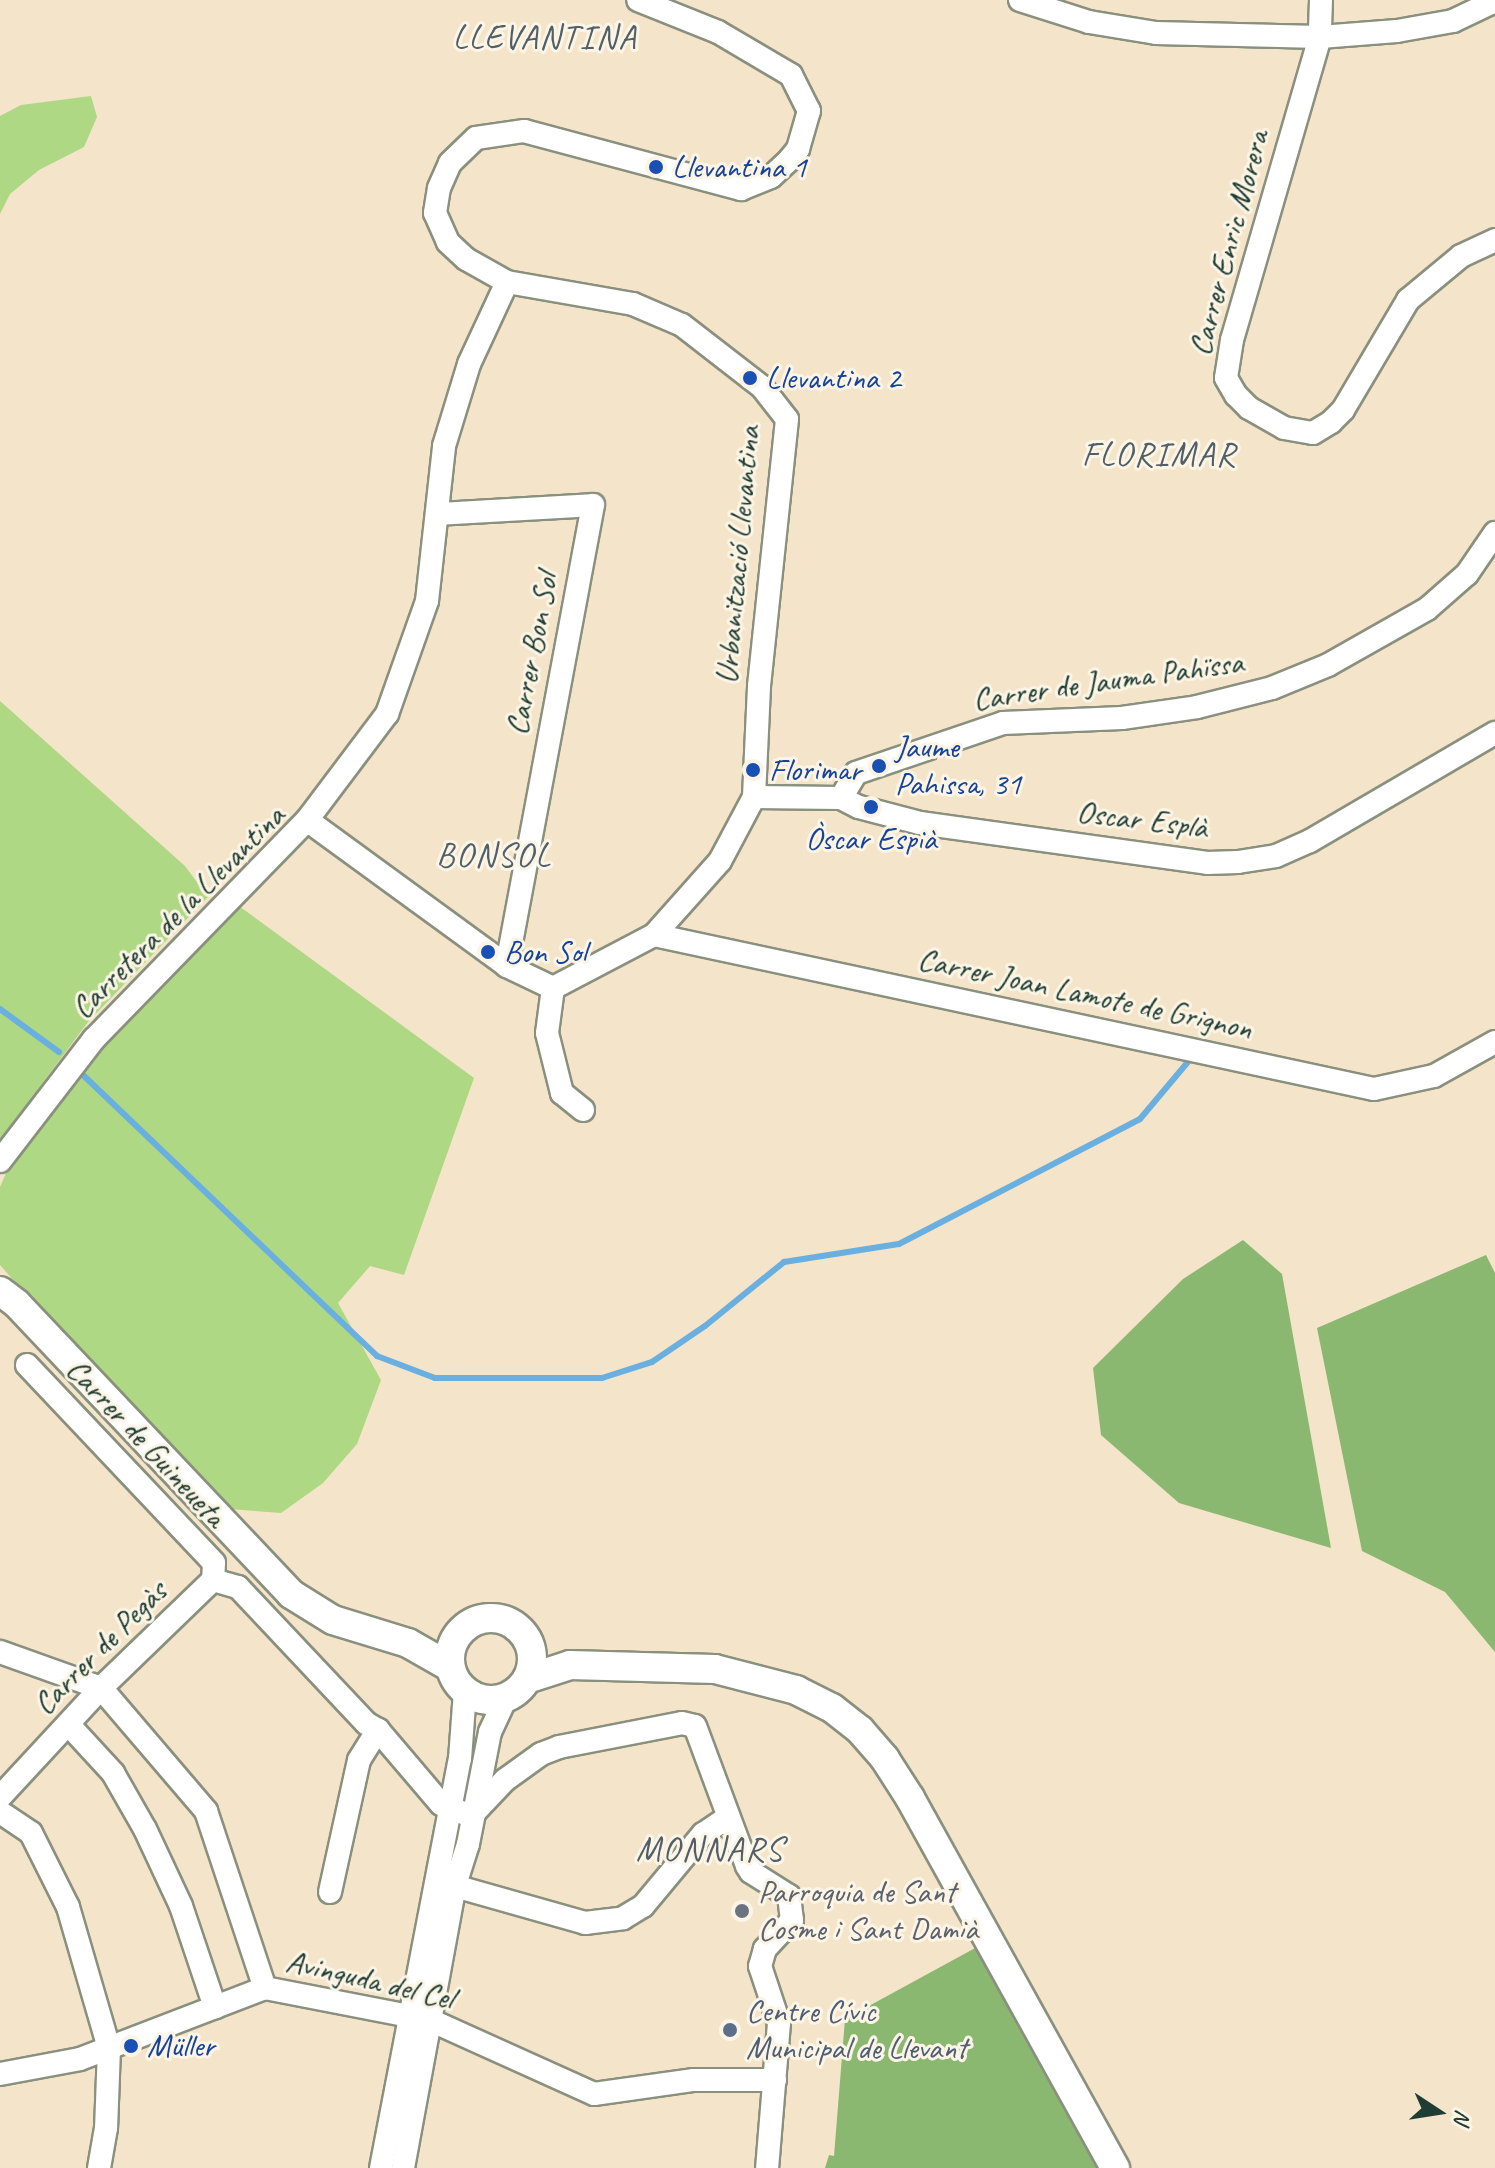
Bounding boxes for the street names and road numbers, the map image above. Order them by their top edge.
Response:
street label: Carrer Enric Morera [1181,126,1277,360]
street label: Urbanització Llevantina [708,424,768,686]
street label: Carrer Bon Sol [498,570,566,738]
street label: Carrer de Jauma Pahïssa [971,643,1245,719]
street label: Oscar Esplà [1075,793,1209,847]
street label: Carretera de la Llevantina [63,797,293,1027]
street label: Carrer Joan Lamote de Grignon [915,940,1255,1048]
street label: Carrer de Guineueta [58,1351,234,1535]
street label: Carrer de Pegàs [25,1573,175,1723]
street label: Avinguda del Cel [282,1942,458,2018]

